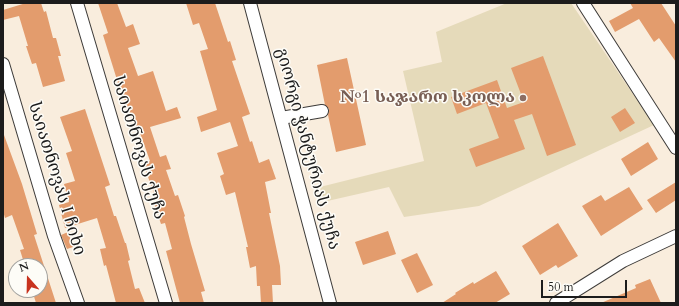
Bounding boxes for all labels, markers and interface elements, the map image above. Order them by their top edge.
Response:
street label: გიორგი ჭანტურიას ქუჩა [270,46,344,252]
street label: საიათნოვას ქუჩა [106,74,170,222]
place label: №1 საჯარო სკოლა [340,88,515,108]
marker: №1 საჯარო სკოლა [518,93,528,103]
street label: საიათნოვას I ჩიხი [23,100,89,258]
north arrow [8,258,48,298]
text: N [17,259,31,276]
scale bar [543,272,629,298]
text: 50 m [548,279,574,295]

